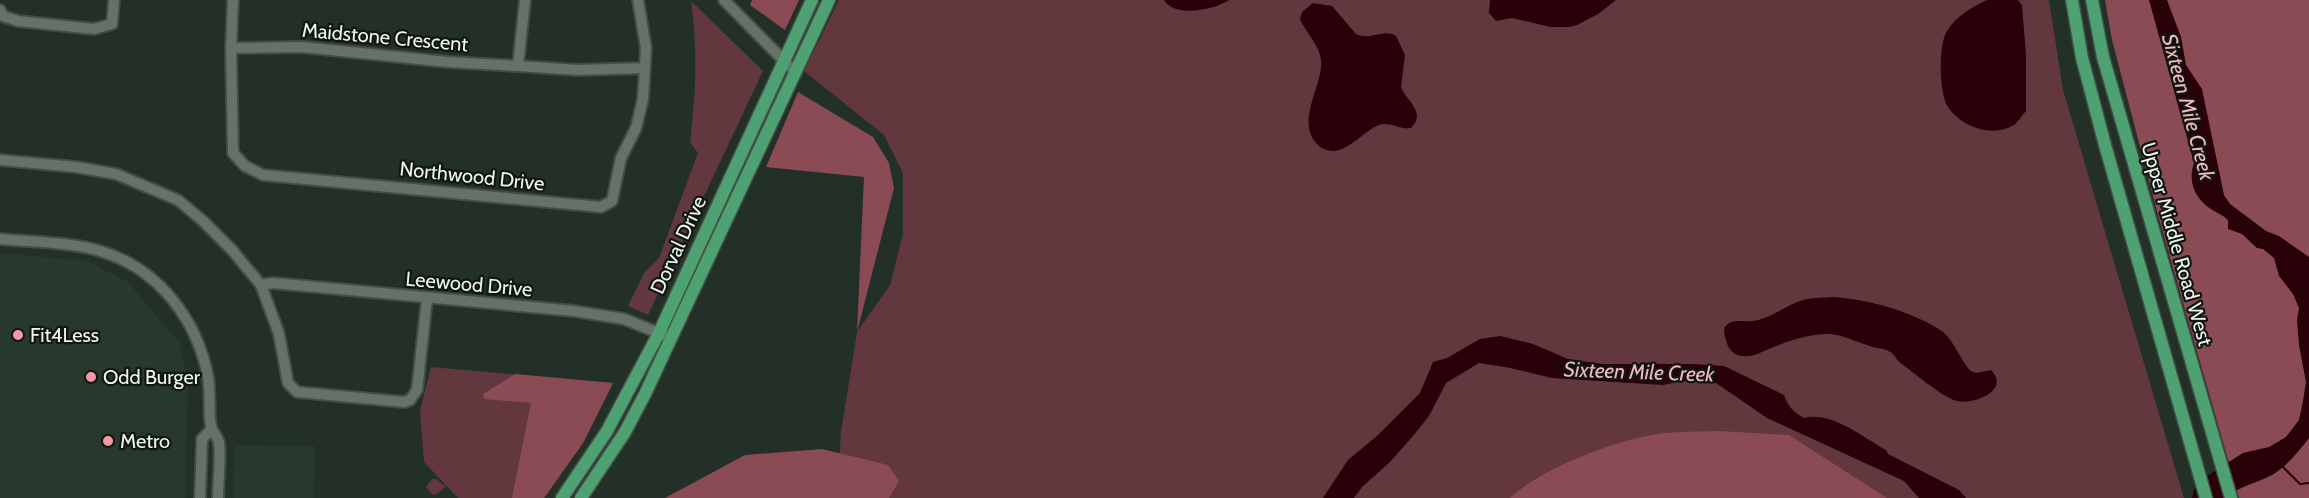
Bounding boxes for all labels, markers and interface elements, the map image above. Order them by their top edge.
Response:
street label: Maidstone Crescent [301,18,469,56]
water label: Sixteen Mile Creek [2157,31,2220,184]
street label: Upper Middle Road West [2136,139,2218,349]
street label: Northwood Drive [398,156,546,196]
street label: Dorval Drive [645,192,711,298]
street label: Leewood Drive [405,267,533,301]
place label: Fit4Less [30,323,99,347]
marker: Fit4Less [11,328,25,342]
water label: Sixteen Mile Creek [1563,356,1716,387]
place label: Odd Burger [103,365,201,389]
marker: Odd Burger [84,370,98,384]
place label: Metro [120,429,170,453]
marker: Metro [101,434,115,448]

